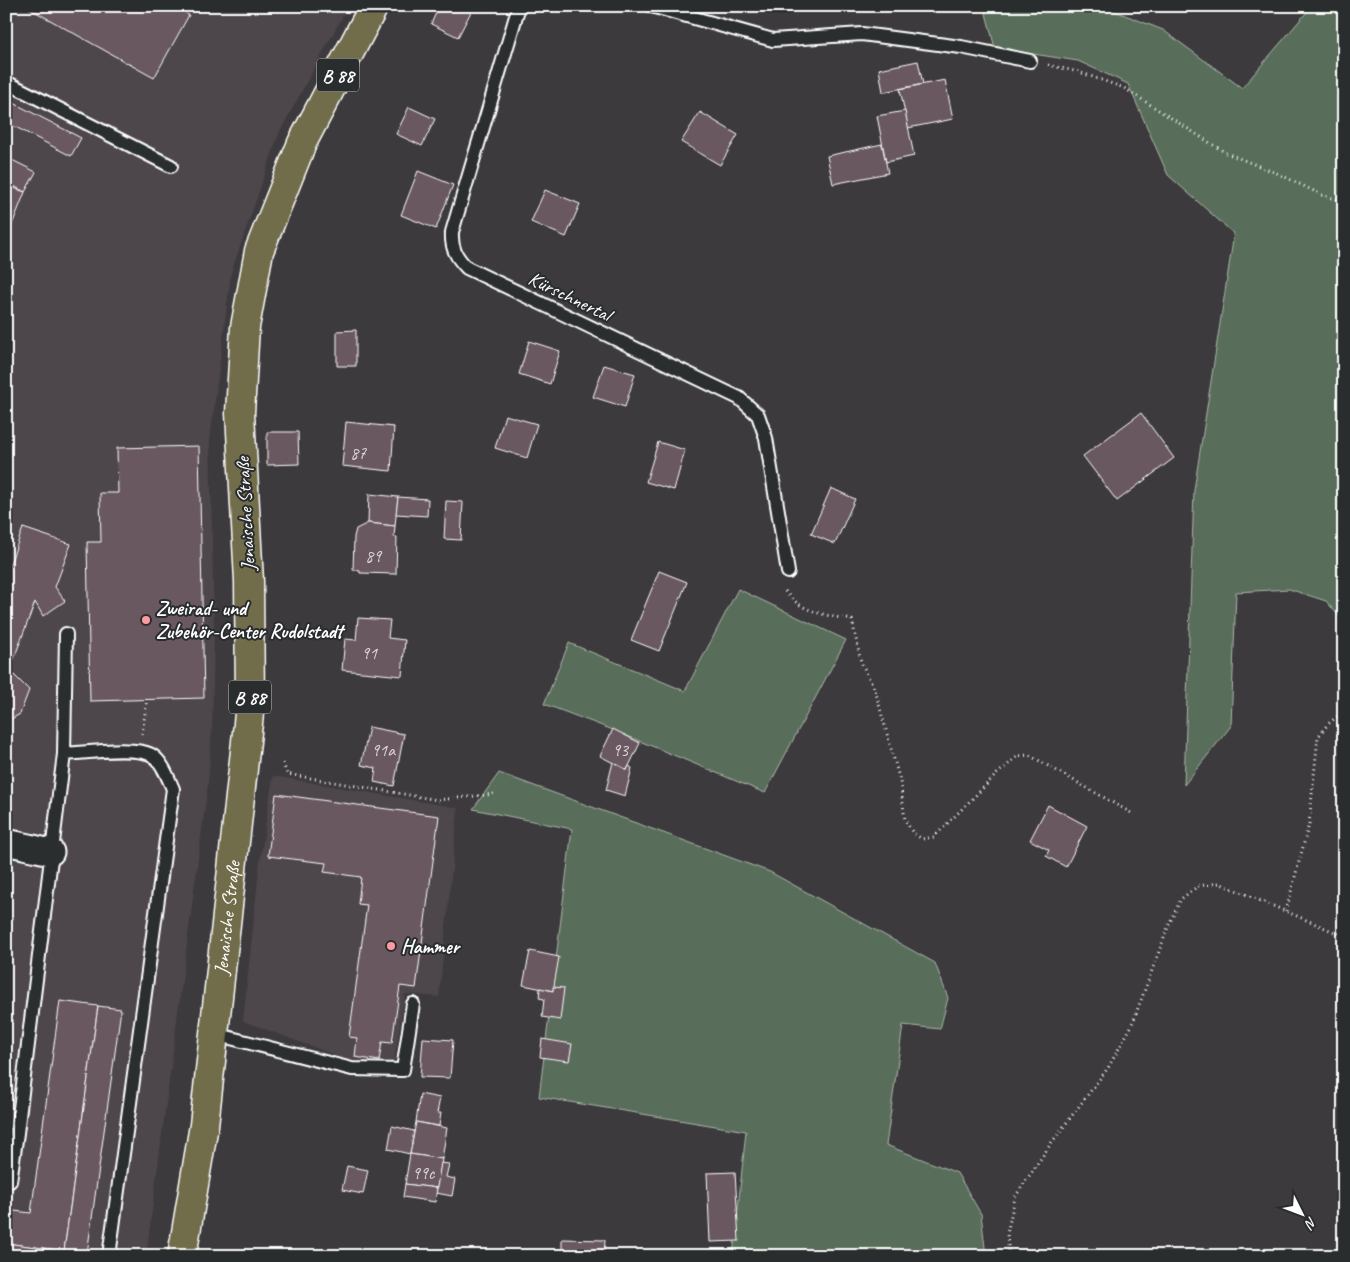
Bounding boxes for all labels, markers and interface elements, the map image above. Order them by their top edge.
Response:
road number: B 88 [317,58,359,92]
street label: Kürschnertal [524,266,618,329]
house number: 87 [350,442,367,464]
street label: Jenaische Straße [230,455,261,573]
house number: 89 [365,545,383,567]
place label: Zweirad- und Zubehör-Center Rudolstadt [156,596,346,644]
marker: Zweirad- und Zubehör-Center Rudolstadt [140,614,152,626]
house number: 91 [361,642,378,664]
road number: B 88 [229,680,271,714]
house number: 91a [371,739,396,761]
house number: 93 [612,739,630,761]
street label: Jenaische Straße [208,859,246,977]
place label: Hammer [401,934,462,959]
marker: Hammer [385,940,397,952]
house number: 99c [412,1162,436,1184]
north arrow [1278,1190,1328,1240]
text: N [1301,1213,1321,1233]

